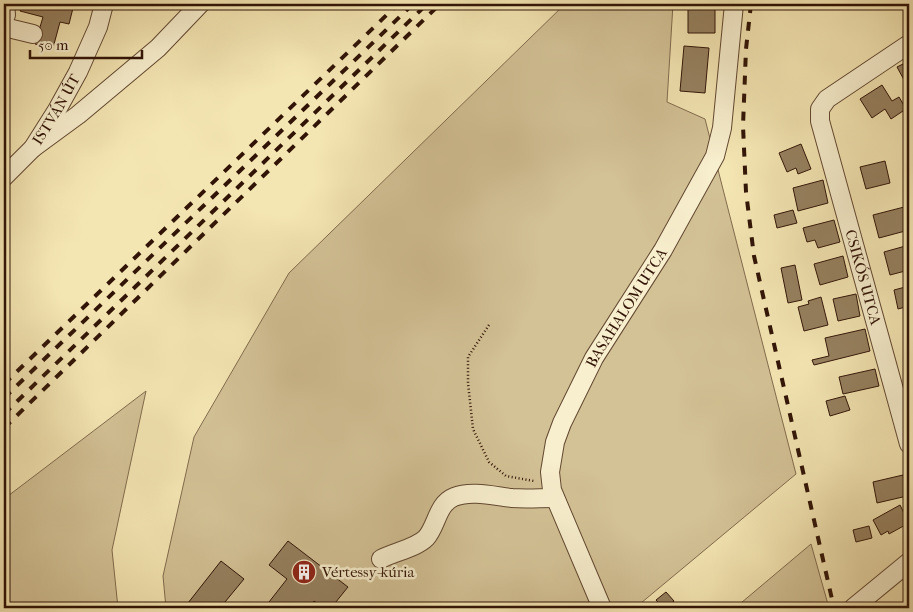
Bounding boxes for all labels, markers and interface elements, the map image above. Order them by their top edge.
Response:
scale bar [30,28,142,60]
text: 50 m [38,36,69,54]
street label: ISTVÁN ÚT [28,70,84,148]
street label: CSIKÓS UTCA [841,227,885,327]
street label: BASAHALOM UTCA [582,245,671,370]
building icon: Vértessy-kúria [291,559,317,585]
place label: Vértessy-kúria [321,563,415,581]

